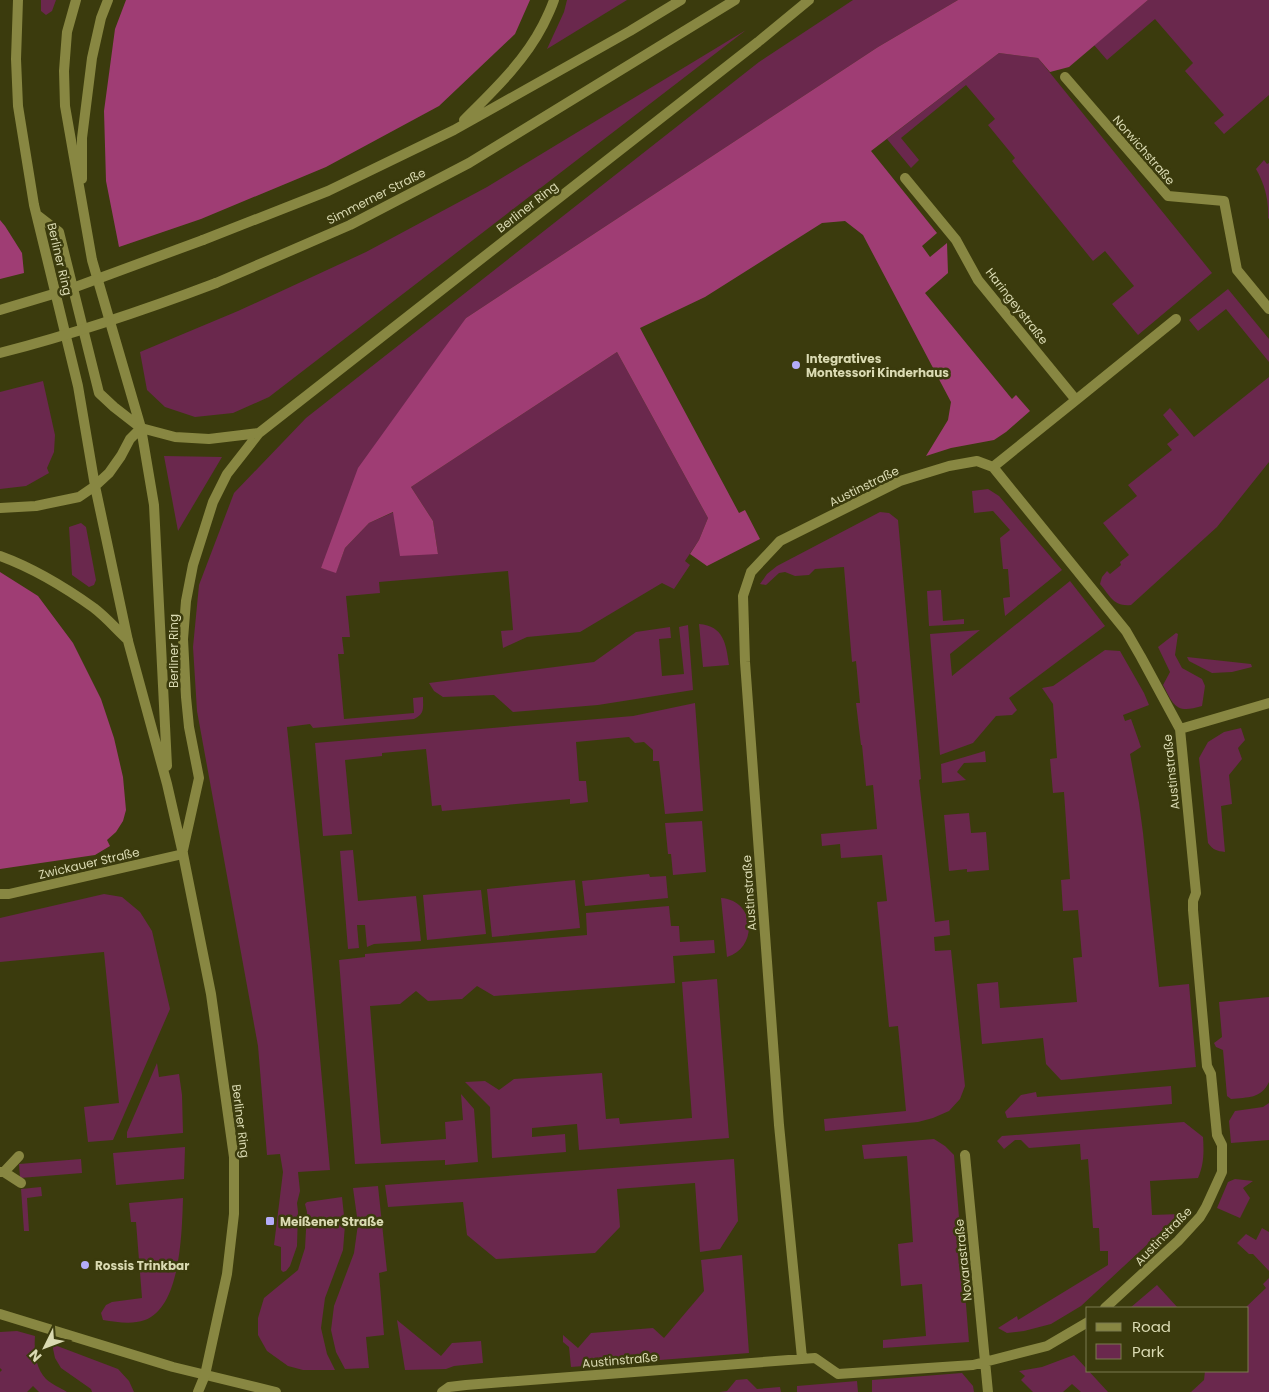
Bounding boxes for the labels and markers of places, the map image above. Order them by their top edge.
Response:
place label: Integratives Montessori Kinderhaus [806,350,949,381]
marker: Integratives Montessori Kinderhaus [790,359,802,371]
place label: Meißener Straße [280,1213,384,1230]
marker: Meißener Straße [264,1215,276,1227]
place label: Rossis Trinkbar [95,1257,189,1274]
marker: Rossis Trinkbar [79,1259,91,1271]

